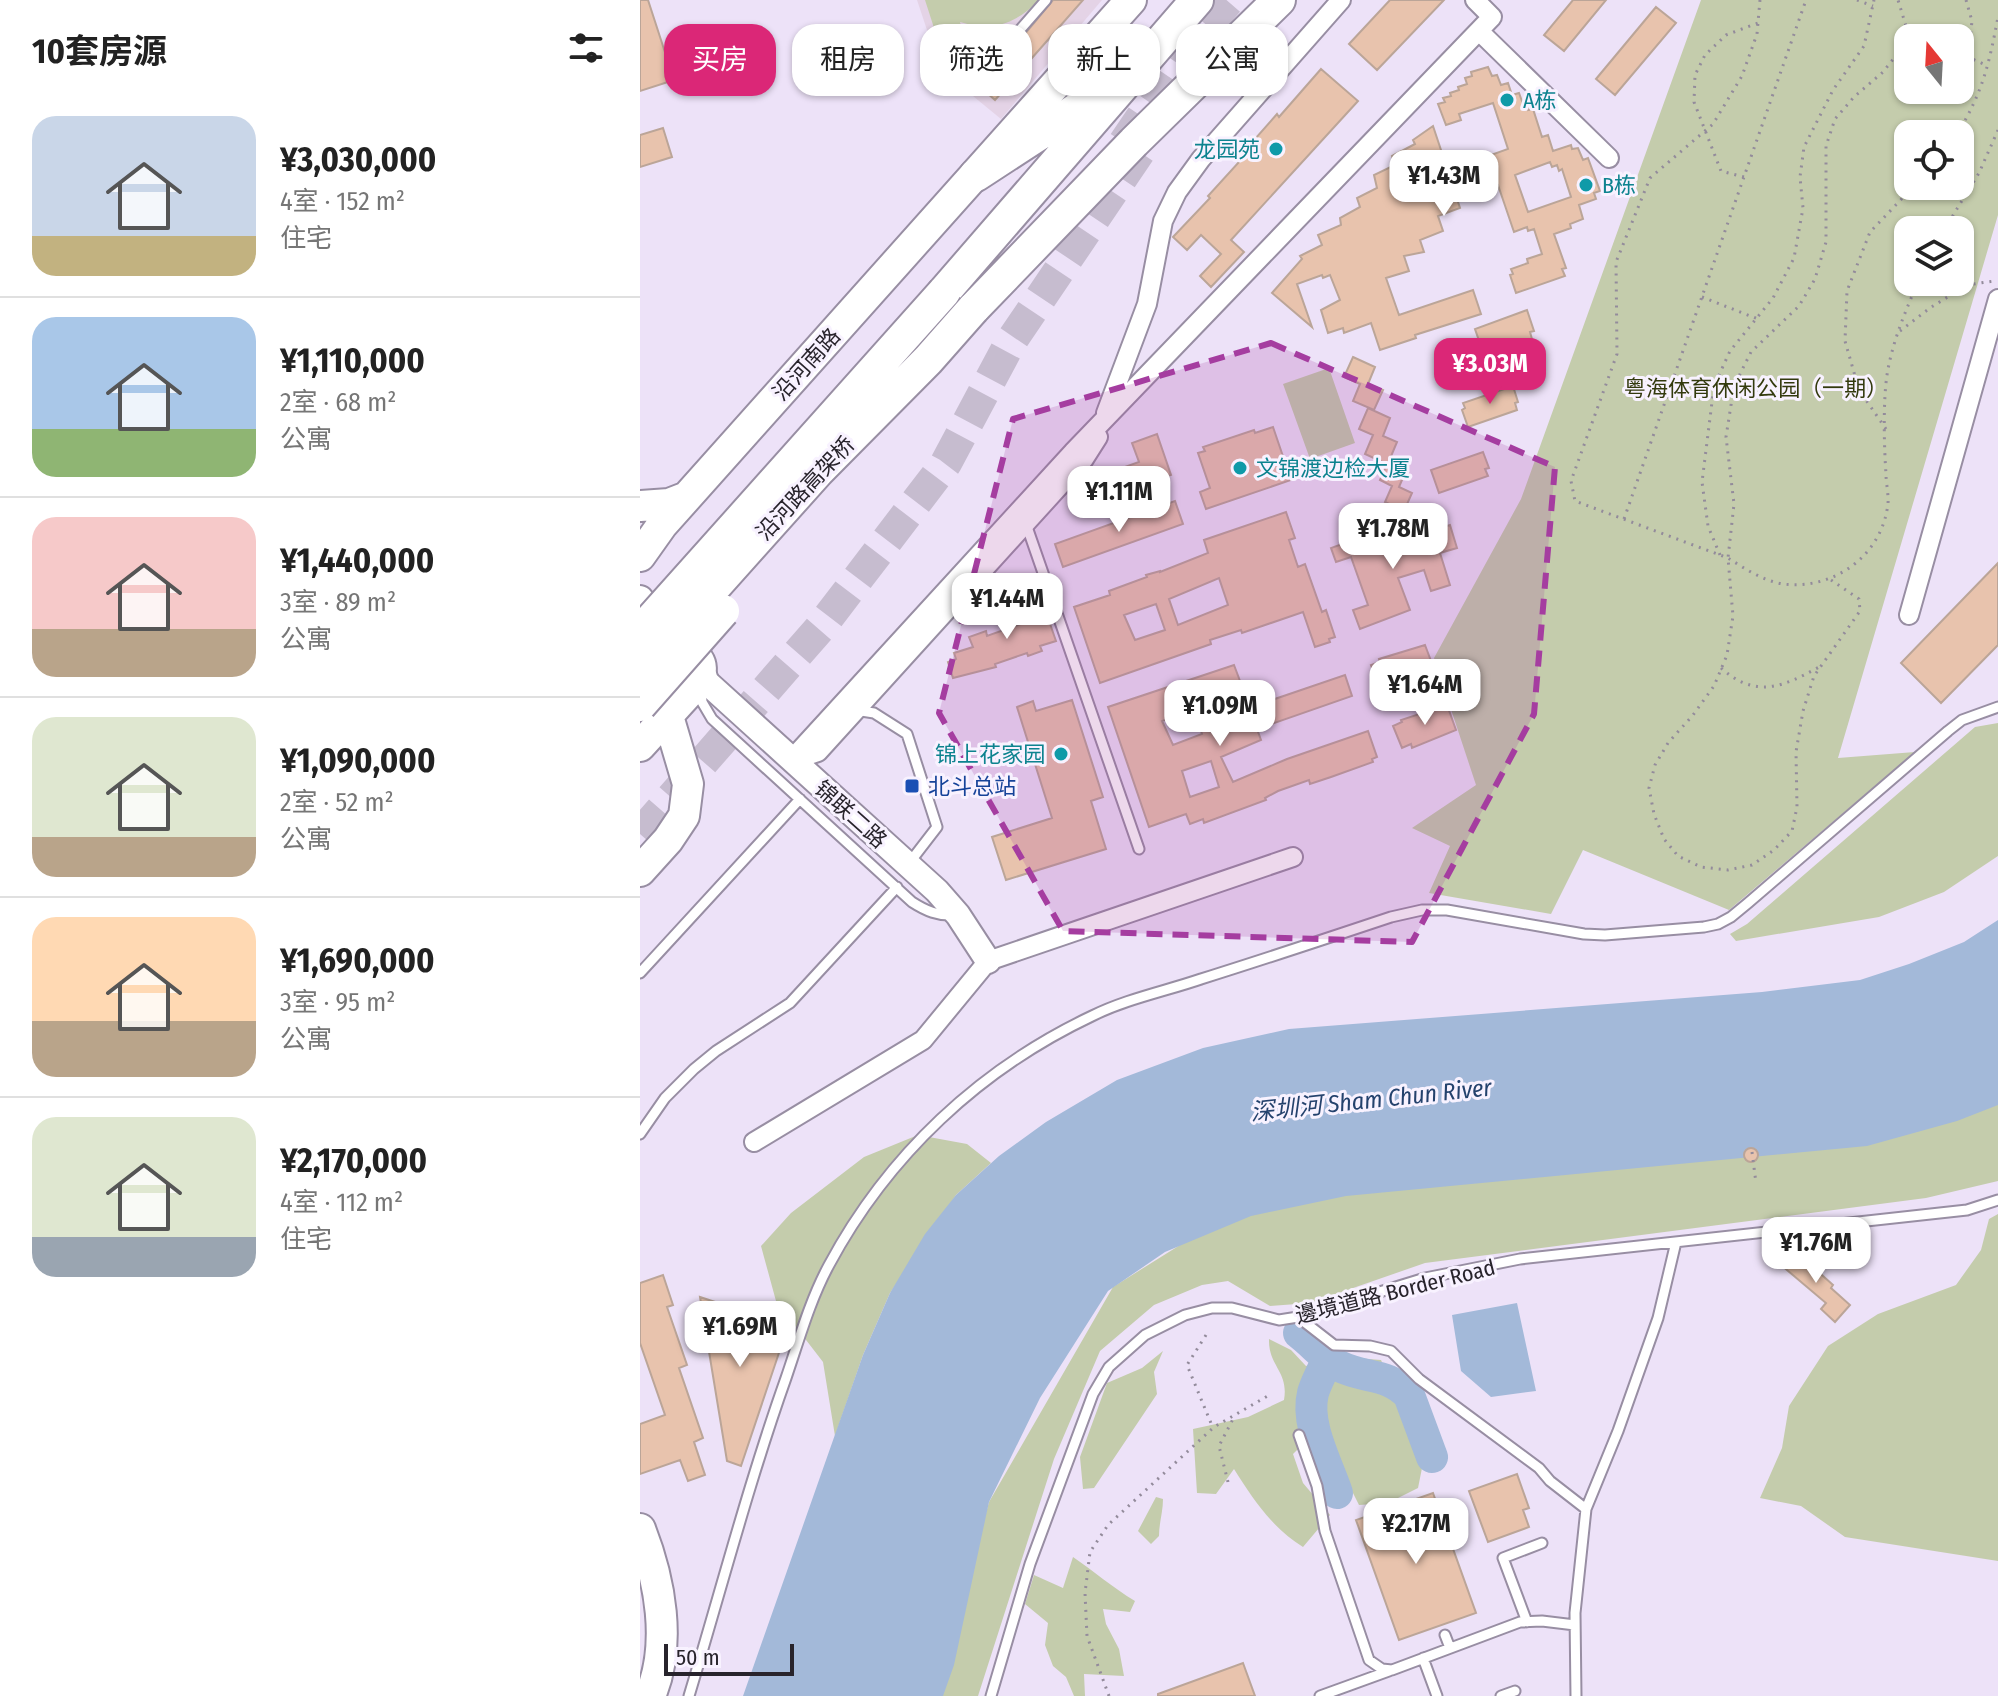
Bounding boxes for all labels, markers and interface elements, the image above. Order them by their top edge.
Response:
chip: 买房 [664,24,776,96]
chip: 租房 [792,24,904,96]
chip: 筛选 [920,24,1032,96]
chip: 新上 [1048,24,1160,96]
chip: 公寓 [1176,24,1288,96]
north arrow [1894,24,1974,104]
map controls [1894,24,1974,296]
icon: filters [564,26,608,70]
text: 10套房源 [32,31,167,72]
place label: A栋 [1523,87,1557,114]
marker: A栋 [1498,91,1516,109]
button: locate [1894,120,1974,200]
place label: 龙园苑 [1194,136,1260,163]
text: ¥3,030,000 [280,139,436,180]
marker: 龙园苑 [1267,140,1285,158]
icon: home [96,148,192,244]
pin: ¥1.43M [1379,150,1509,218]
text: ¥1.43M [1407,160,1481,191]
place label: B栋 [1602,172,1636,199]
marker: B栋 [1577,176,1595,194]
text: 4室 · 152 m² [280,186,405,217]
button: layers [1894,216,1974,296]
text: 住宅 [280,223,332,254]
street label: 沿河南路 [767,323,846,406]
pin: ¥3.03M [1425,338,1555,406]
text: ¥1,110,000 [280,340,425,381]
text: ¥3.03M [1452,348,1528,379]
icon: home [96,349,192,445]
park label: 粤海体育休闲公园（一期） [1624,375,1888,402]
text: 2室 · 68 m² [280,387,396,418]
text: 公寓 [280,424,332,455]
street label: 沿河路高架桥 [750,431,860,546]
place label: 文锦渡边检大厦 [1256,455,1410,482]
marker: 文锦渡边检大厦 [1231,459,1249,477]
pin: ¥1.11M [1054,466,1184,534]
text: ¥1.11M [1085,476,1153,507]
pin: ¥1.78M [1328,503,1458,571]
text: ¥1.78M [1357,513,1429,544]
text: ¥1,440,000 [280,540,434,581]
icon: home [96,549,192,645]
pin: ¥1.44M [942,573,1072,641]
text: ¥1.44M [970,583,1044,614]
text: 3室 · 89 m² [280,587,396,618]
text: 公寓 [280,624,332,655]
pin: ¥1.64M [1360,659,1490,727]
text: ¥1.64M [1387,669,1463,700]
pin: ¥1.09M [1155,680,1285,748]
text: ¥1.09M [1182,690,1258,721]
text: ¥1,090,000 [280,740,435,781]
place label: 锦上花家园 [935,741,1045,768]
marker: 锦上花家园 [1052,745,1070,763]
icon: home [96,749,192,845]
place label: 北斗总站 [928,773,1016,800]
street label: 锦联二路 [809,775,892,854]
marker: 北斗总站 [903,777,921,795]
text: 2室 · 52 m² [280,787,394,818]
text: 公寓 [280,824,332,855]
text: ¥1,690,000 [280,940,435,981]
icon: home [96,949,192,1045]
text: 3室 · 95 m² [280,987,395,1018]
text: 公寓 [280,1024,332,1055]
water label: 深圳河 Sham Chun River [1249,1073,1494,1127]
text: ¥2,170,000 [280,1140,427,1181]
icon: home [96,1149,192,1245]
text: 4室 · 112 m² [280,1187,403,1218]
pin: ¥1.76M [1751,1217,1881,1285]
text: 住宅 [280,1224,332,1255]
text: ¥1.76M [1780,1227,1852,1258]
street label: 邊境道路 Border Road [1292,1254,1498,1329]
pin: ¥1.69M [675,1301,805,1369]
text: ¥1.69M [703,1311,777,1342]
pin: ¥2.17M [1351,1498,1481,1566]
text: ¥2.17M [1381,1508,1451,1539]
scale bar [664,1640,794,1676]
text: 50 m [676,1644,720,1671]

